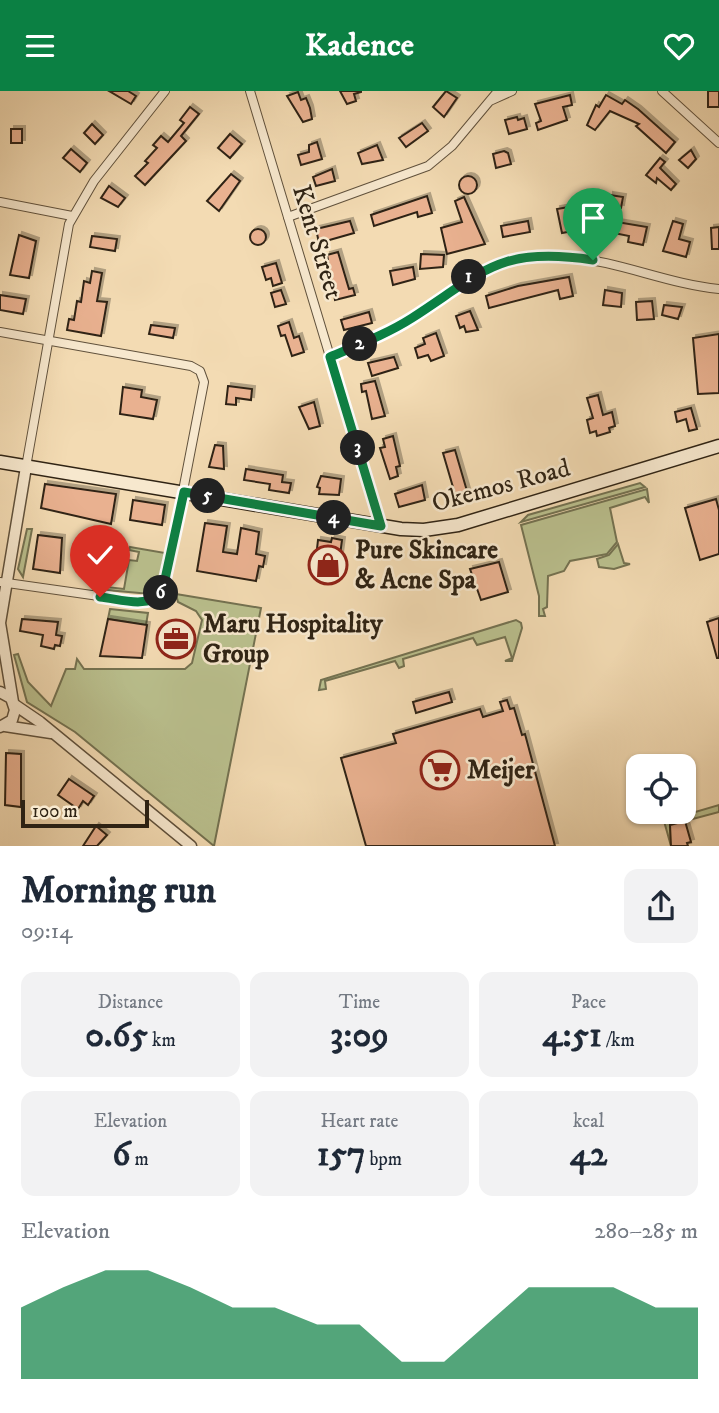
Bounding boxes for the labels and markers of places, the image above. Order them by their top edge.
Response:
pin [563,188,623,260]
pin: 1 [452,259,486,295]
pin: 2 [342,327,378,361]
pin: 3 [340,431,376,465]
pin: 5 [190,479,226,513]
pin: 4 [316,501,352,535]
pin [70,525,130,597]
place label: Pure Skincare & Acne Spa [355,534,498,597]
shop icon: Pure Skincare & Acne Spa [307,544,349,586]
pin: 6 [144,575,178,611]
place label: Maru Hospitality Group [203,608,383,671]
office icon: Maru Hospitality Group [155,618,197,660]
supermarket icon: Meijer [419,749,461,791]
place label: Meijer [467,754,535,787]

